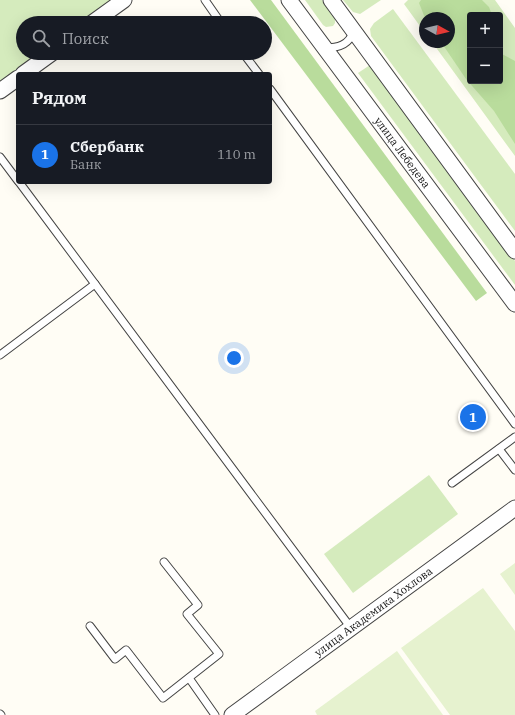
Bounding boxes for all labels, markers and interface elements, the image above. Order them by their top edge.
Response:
north arrow [419,12,455,48]
map controls [467,12,503,84]
button: + [467,12,503,48]
search box [16,16,272,60]
icon: search [30,27,52,49]
text: Поиск [62,29,109,48]
button: − [467,48,503,84]
text: Рядом [32,87,87,109]
street label: улица Лебедева [371,114,433,191]
text: Сбербанк [70,137,144,156]
text: 1 [41,146,49,163]
text: 110 m [217,146,256,163]
text: Банк [70,156,101,173]
your location [224,348,244,368]
pin: 1 [460,402,486,432]
street label: улица Академика Хохлова [311,564,435,660]

